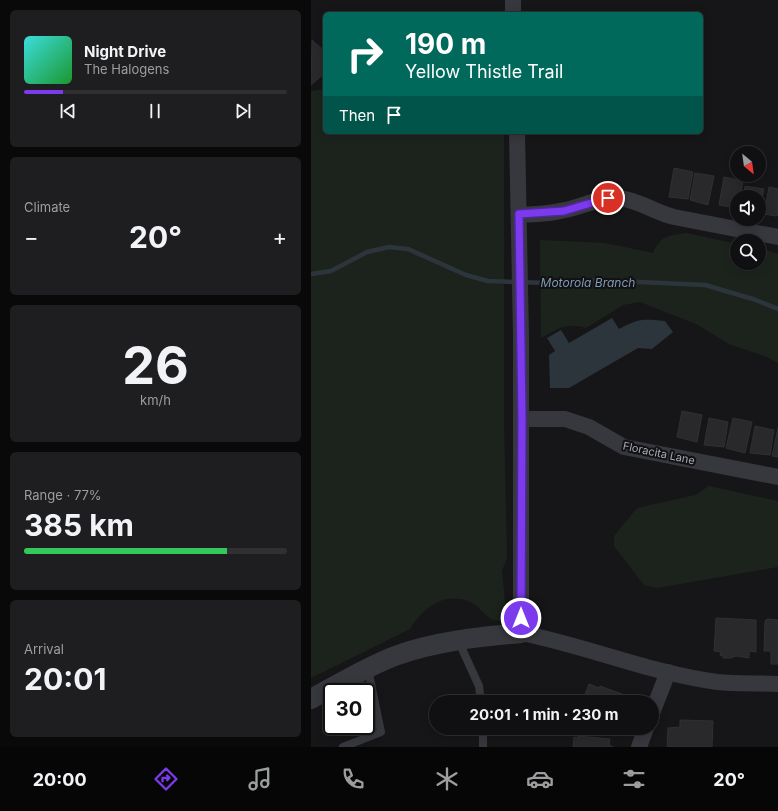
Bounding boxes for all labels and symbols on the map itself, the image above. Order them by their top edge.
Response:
north arrow [730,146,766,182]
pin [591,181,625,215]
water label: Motorola Branch [541,275,635,290]
street label: Floracita Lane [622,439,696,467]
position arrow [500,597,542,639]
speed limit sign: 30 [323,683,375,735]

